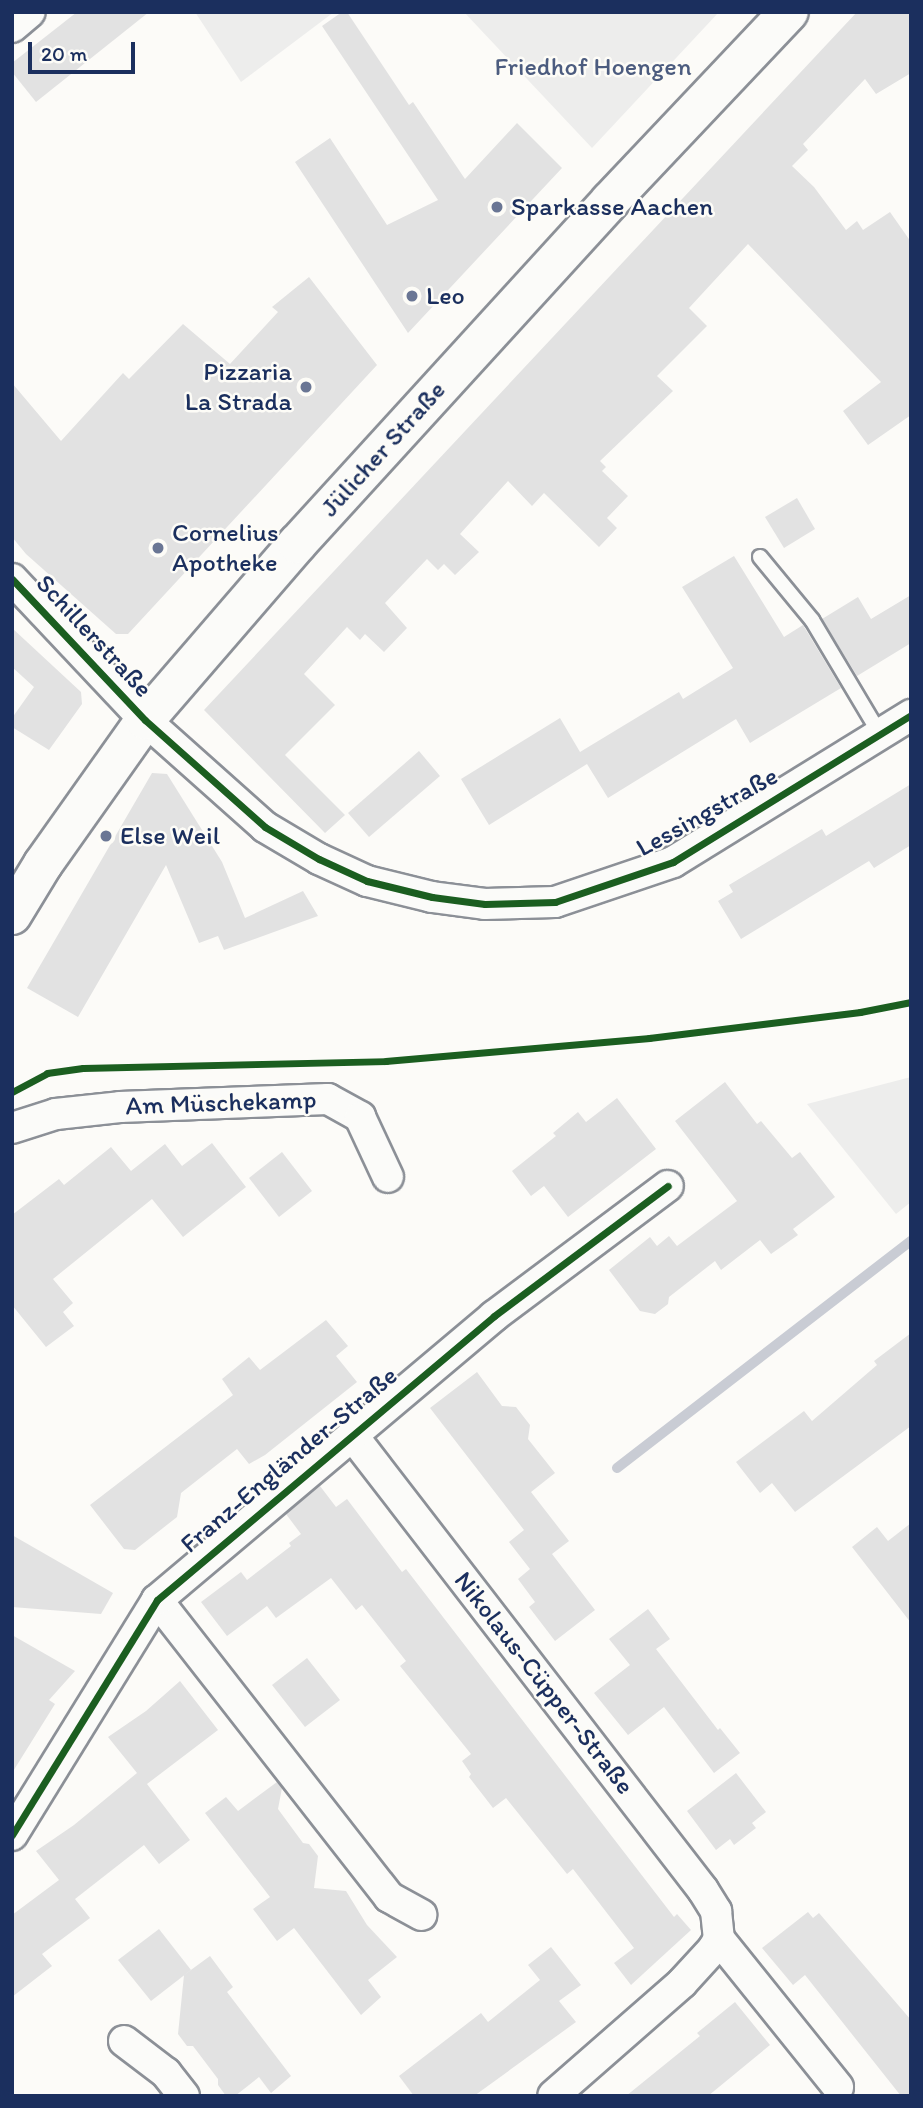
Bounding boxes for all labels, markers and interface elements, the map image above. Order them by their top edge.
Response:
scale bar [32,28,138,72]
text: 20 m [41,41,87,66]
park label: Friedhof Hoengen [494,51,692,83]
place label: Sparkasse Aachen [511,191,713,223]
marker: Sparkasse Aachen [489,199,505,215]
place label: Leo [426,280,465,312]
marker: Leo [404,288,420,304]
place label: Pizzaria La Strada [185,356,292,418]
street label: Jülicher Straße [314,375,452,523]
marker: Pizzaria La Strada [298,379,314,395]
place label: Cornelius Apotheke [172,517,278,578]
marker: Cornelius Apotheke [150,540,166,556]
street label: Schillerstraße [29,568,159,704]
street label: Lessingstraße [631,760,783,864]
place label: Else Weil [120,820,219,852]
marker: Else Weil [98,828,114,844]
street label: Am Müschekamp [126,1084,316,1122]
street label: Franz-Engländer-Straße [174,1360,404,1560]
street label: Nikolaus-Cüpper-Straße [447,1565,641,1801]

